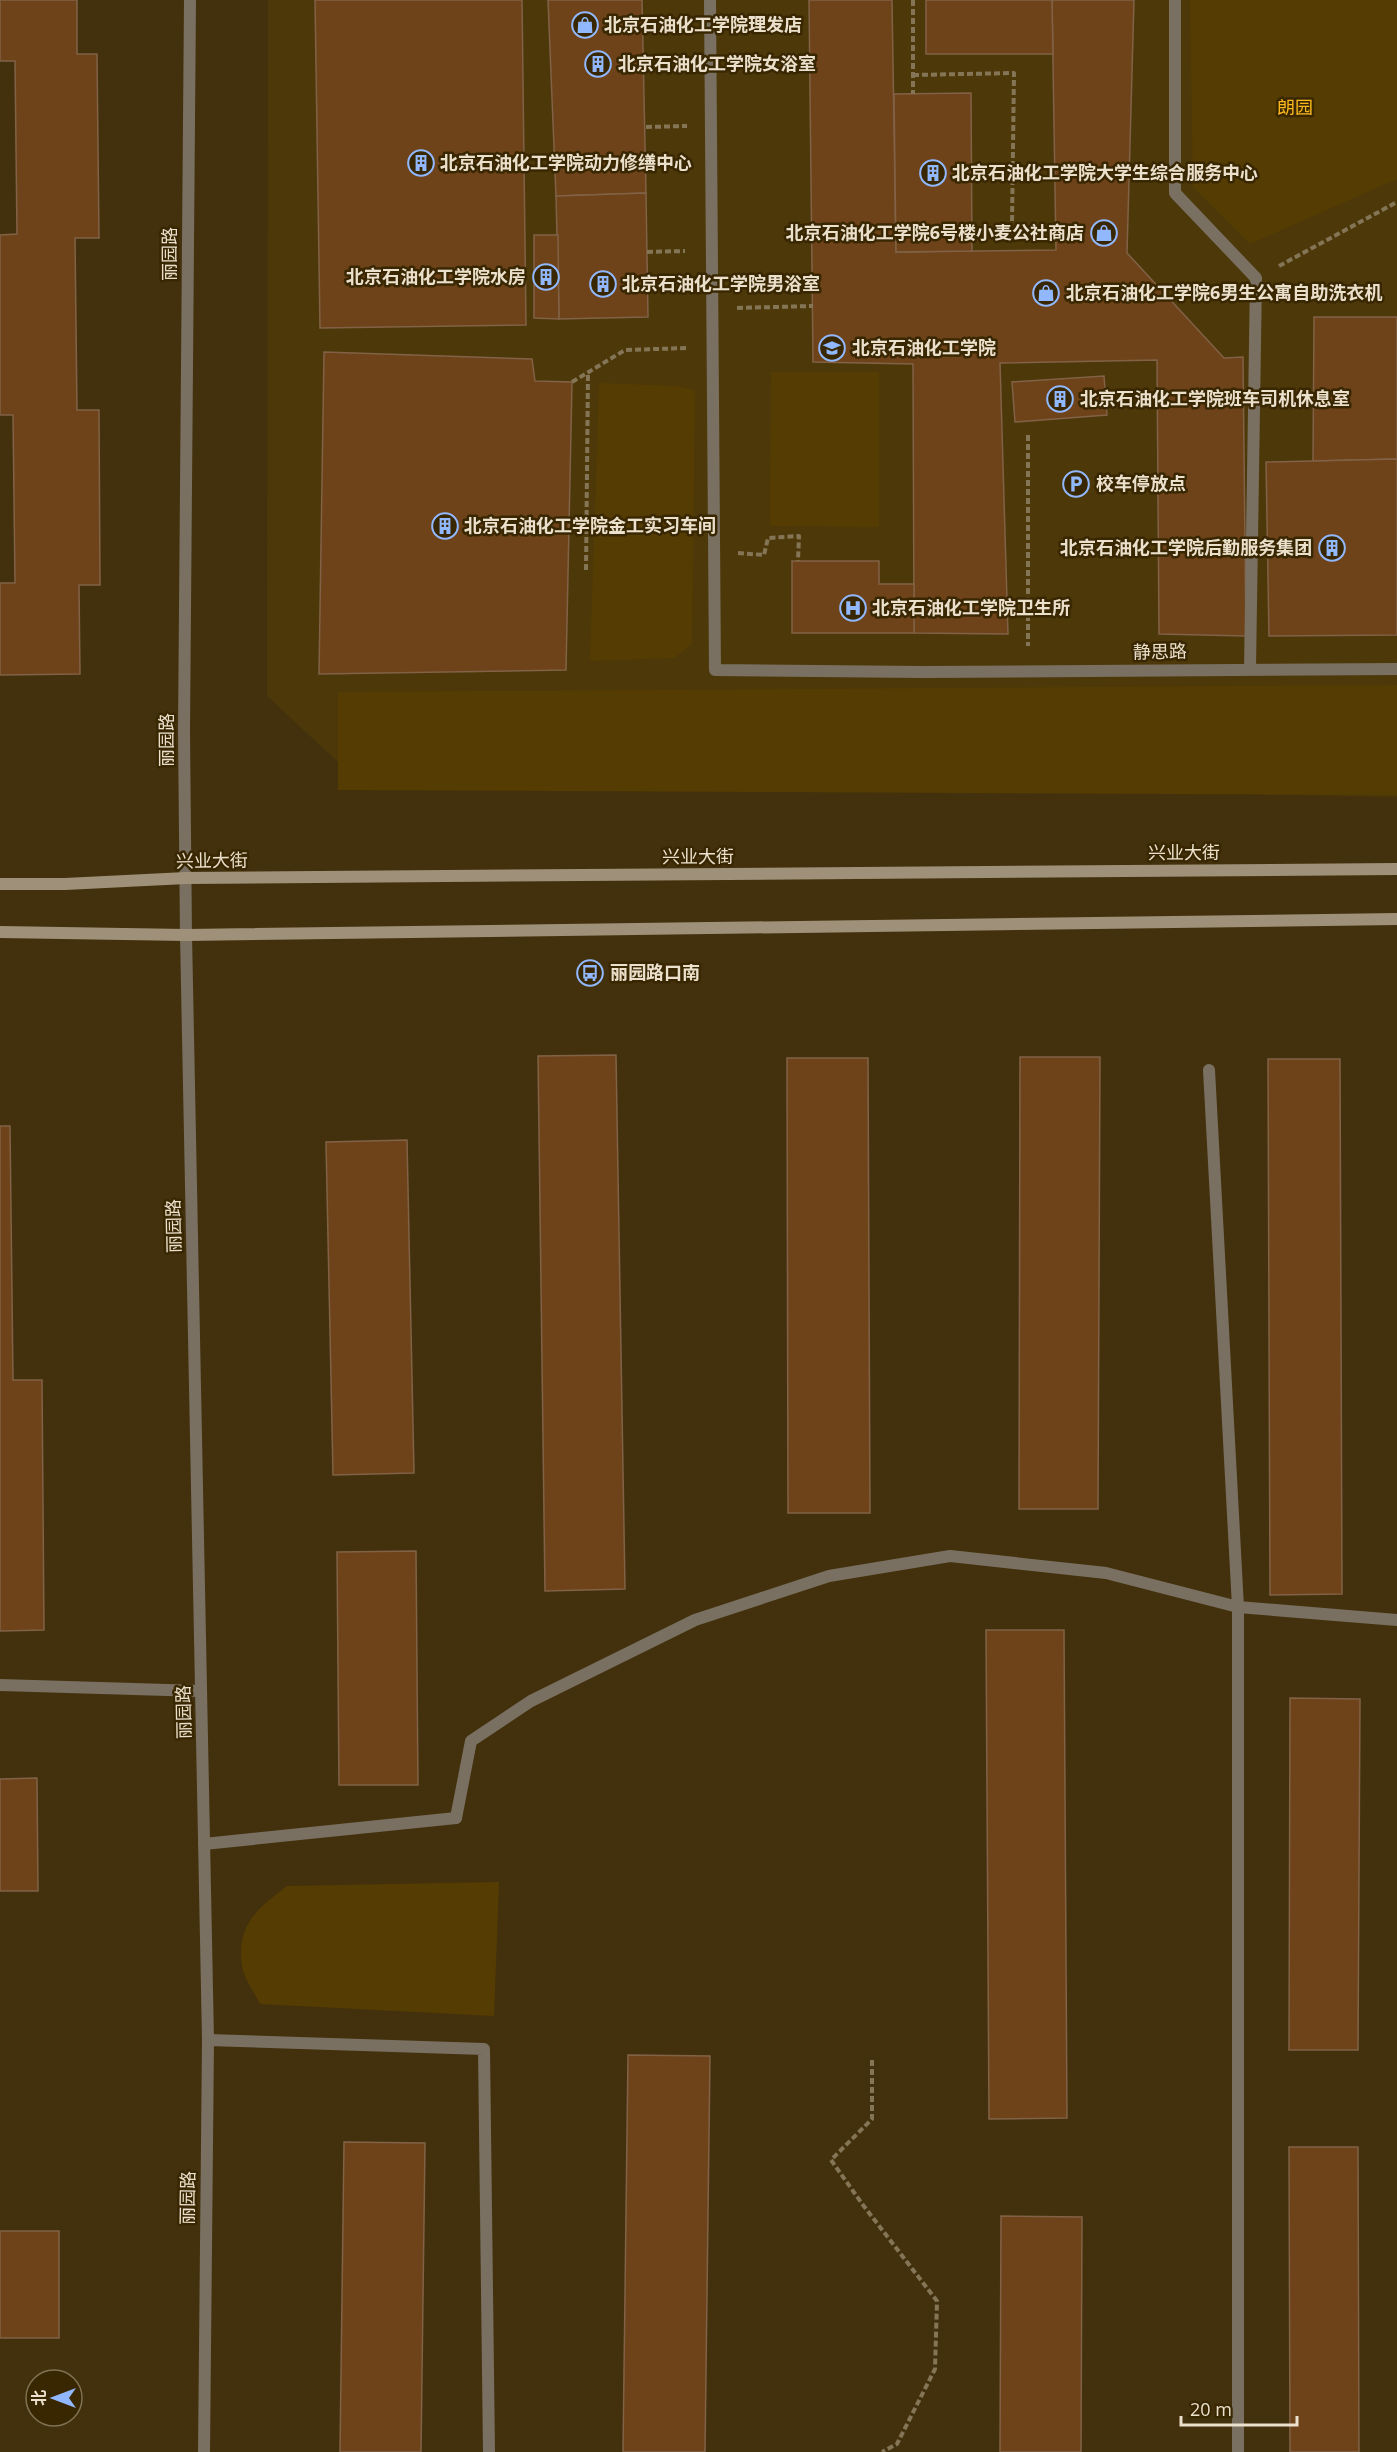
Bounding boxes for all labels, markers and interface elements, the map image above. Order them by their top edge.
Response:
shop icon: 北京石油化工学院理发店 [570,10,600,40]
place label: 北京石油化工学院理发店 [604,12,802,36]
building icon: 北京石油化工学院女浴室 [583,49,613,79]
place label: 北京石油化工学院女浴室 [618,51,816,75]
park label: 朗园 [1277,95,1313,119]
building icon: 北京石油化工学院动力修缮中心 [406,148,436,178]
place label: 北京石油化工学院动力修缮中心 [440,150,692,174]
building icon: 北京石油化工学院大学生综合服务中心 [918,158,948,188]
place label: 北京石油化工学院大学生综合服务中心 [952,160,1258,184]
shop icon: 北京石油化工学院6号楼小麦公社商店 [1089,218,1119,248]
place label: 北京石油化工学院6号楼小麦公社商店 [786,220,1084,244]
street label: 丽园路 [157,227,181,281]
building icon: 北京石油化工学院水房 [531,262,561,292]
place label: 北京石油化工学院水房 [346,264,526,288]
building icon: 北京石油化工学院男浴室 [588,269,618,299]
place label: 北京石油化工学院男浴室 [622,271,820,295]
shop icon: 北京石油化工学院6男生公寓自助洗衣机 [1031,278,1061,308]
place label: 北京石油化工学院6男生公寓自助洗衣机 [1066,280,1382,304]
school or university icon: 北京石油化工学院 [817,333,847,363]
place label: 北京石油化工学院 [852,335,996,359]
building icon: 北京石油化工学院班车司机休息室 [1045,384,1075,414]
place label: 北京石油化工学院班车司机休息室 [1080,386,1350,410]
parking icon: 校车停放点 [1061,469,1091,499]
place label: 校车停放点 [1096,471,1186,495]
building icon: 北京石油化工学院金工实习车间 [430,511,460,541]
place label: 北京石油化工学院金工实习车间 [464,513,716,537]
building icon: 北京石油化工学院后勤服务集团 [1317,533,1347,563]
place label: 北京石油化工学院后勤服务集团 [1060,535,1312,559]
hospital icon: 北京石油化工学院卫生所 [838,593,868,623]
place label: 北京石油化工学院卫生所 [872,595,1070,619]
street label: 静思路 [1133,639,1187,663]
street label: 丽园路 [154,713,178,767]
street label: 兴业大街 [1148,840,1220,864]
street label: 兴业大街 [662,844,734,868]
street label: 兴业大街 [176,847,248,873]
bus stop icon: 丽园路口南 [575,958,605,988]
place label: 丽园路口南 [610,960,700,984]
street label: 丽园路 [161,1199,185,1253]
street label: 丽园路 [171,1685,195,1739]
street label: 丽园路 [175,2171,199,2225]
north arrow [24,2368,84,2428]
scale bar [1181,2389,1296,2427]
text: 北 [28,2390,50,2406]
text: 20 m [1190,2397,1232,2421]

